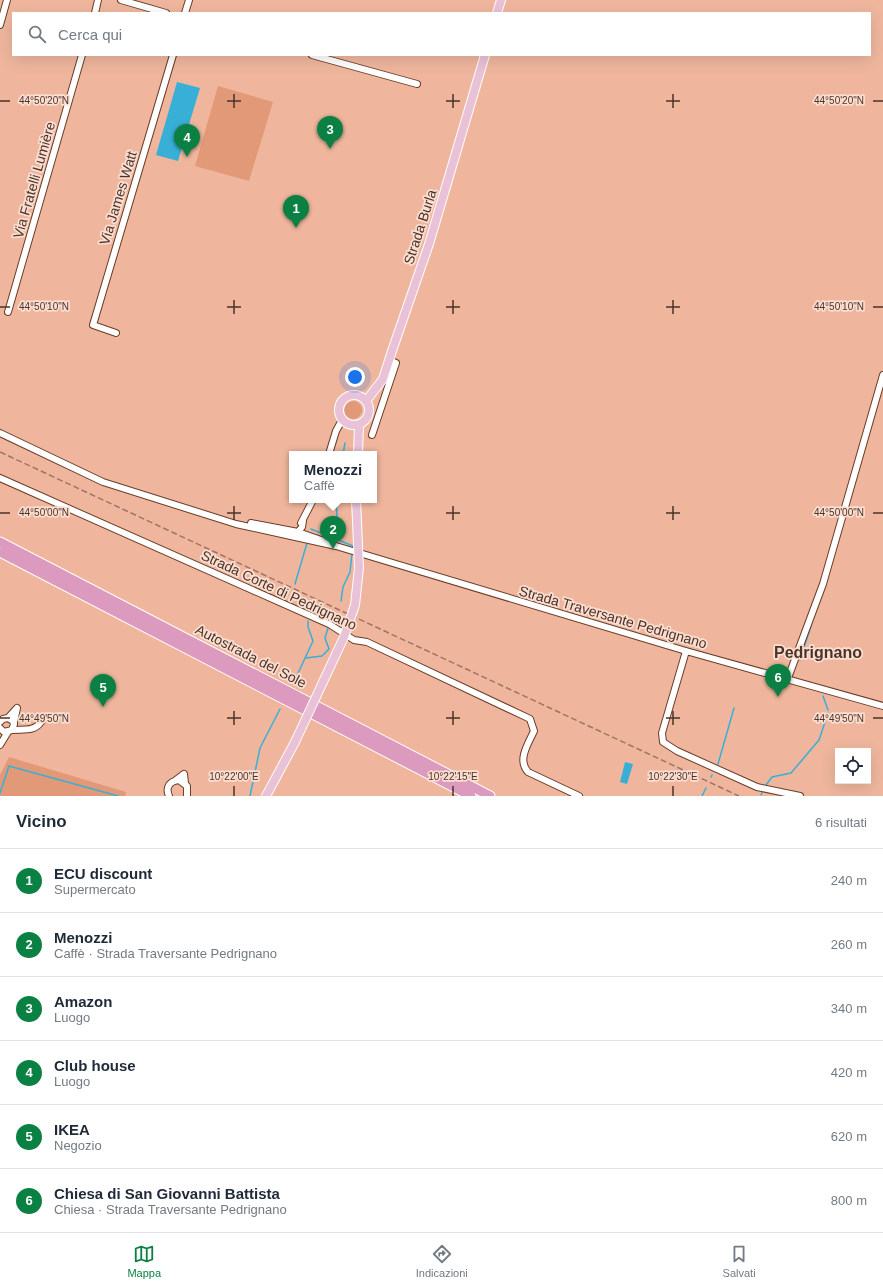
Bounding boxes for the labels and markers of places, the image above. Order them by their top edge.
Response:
pin: 3 [317,116,343,149]
pin: 4 [174,124,200,157]
pin: 1 [283,195,309,228]
pin: 2 [320,516,346,549]
pin: 6 [765,664,791,697]
pin: 5 [90,674,116,707]

